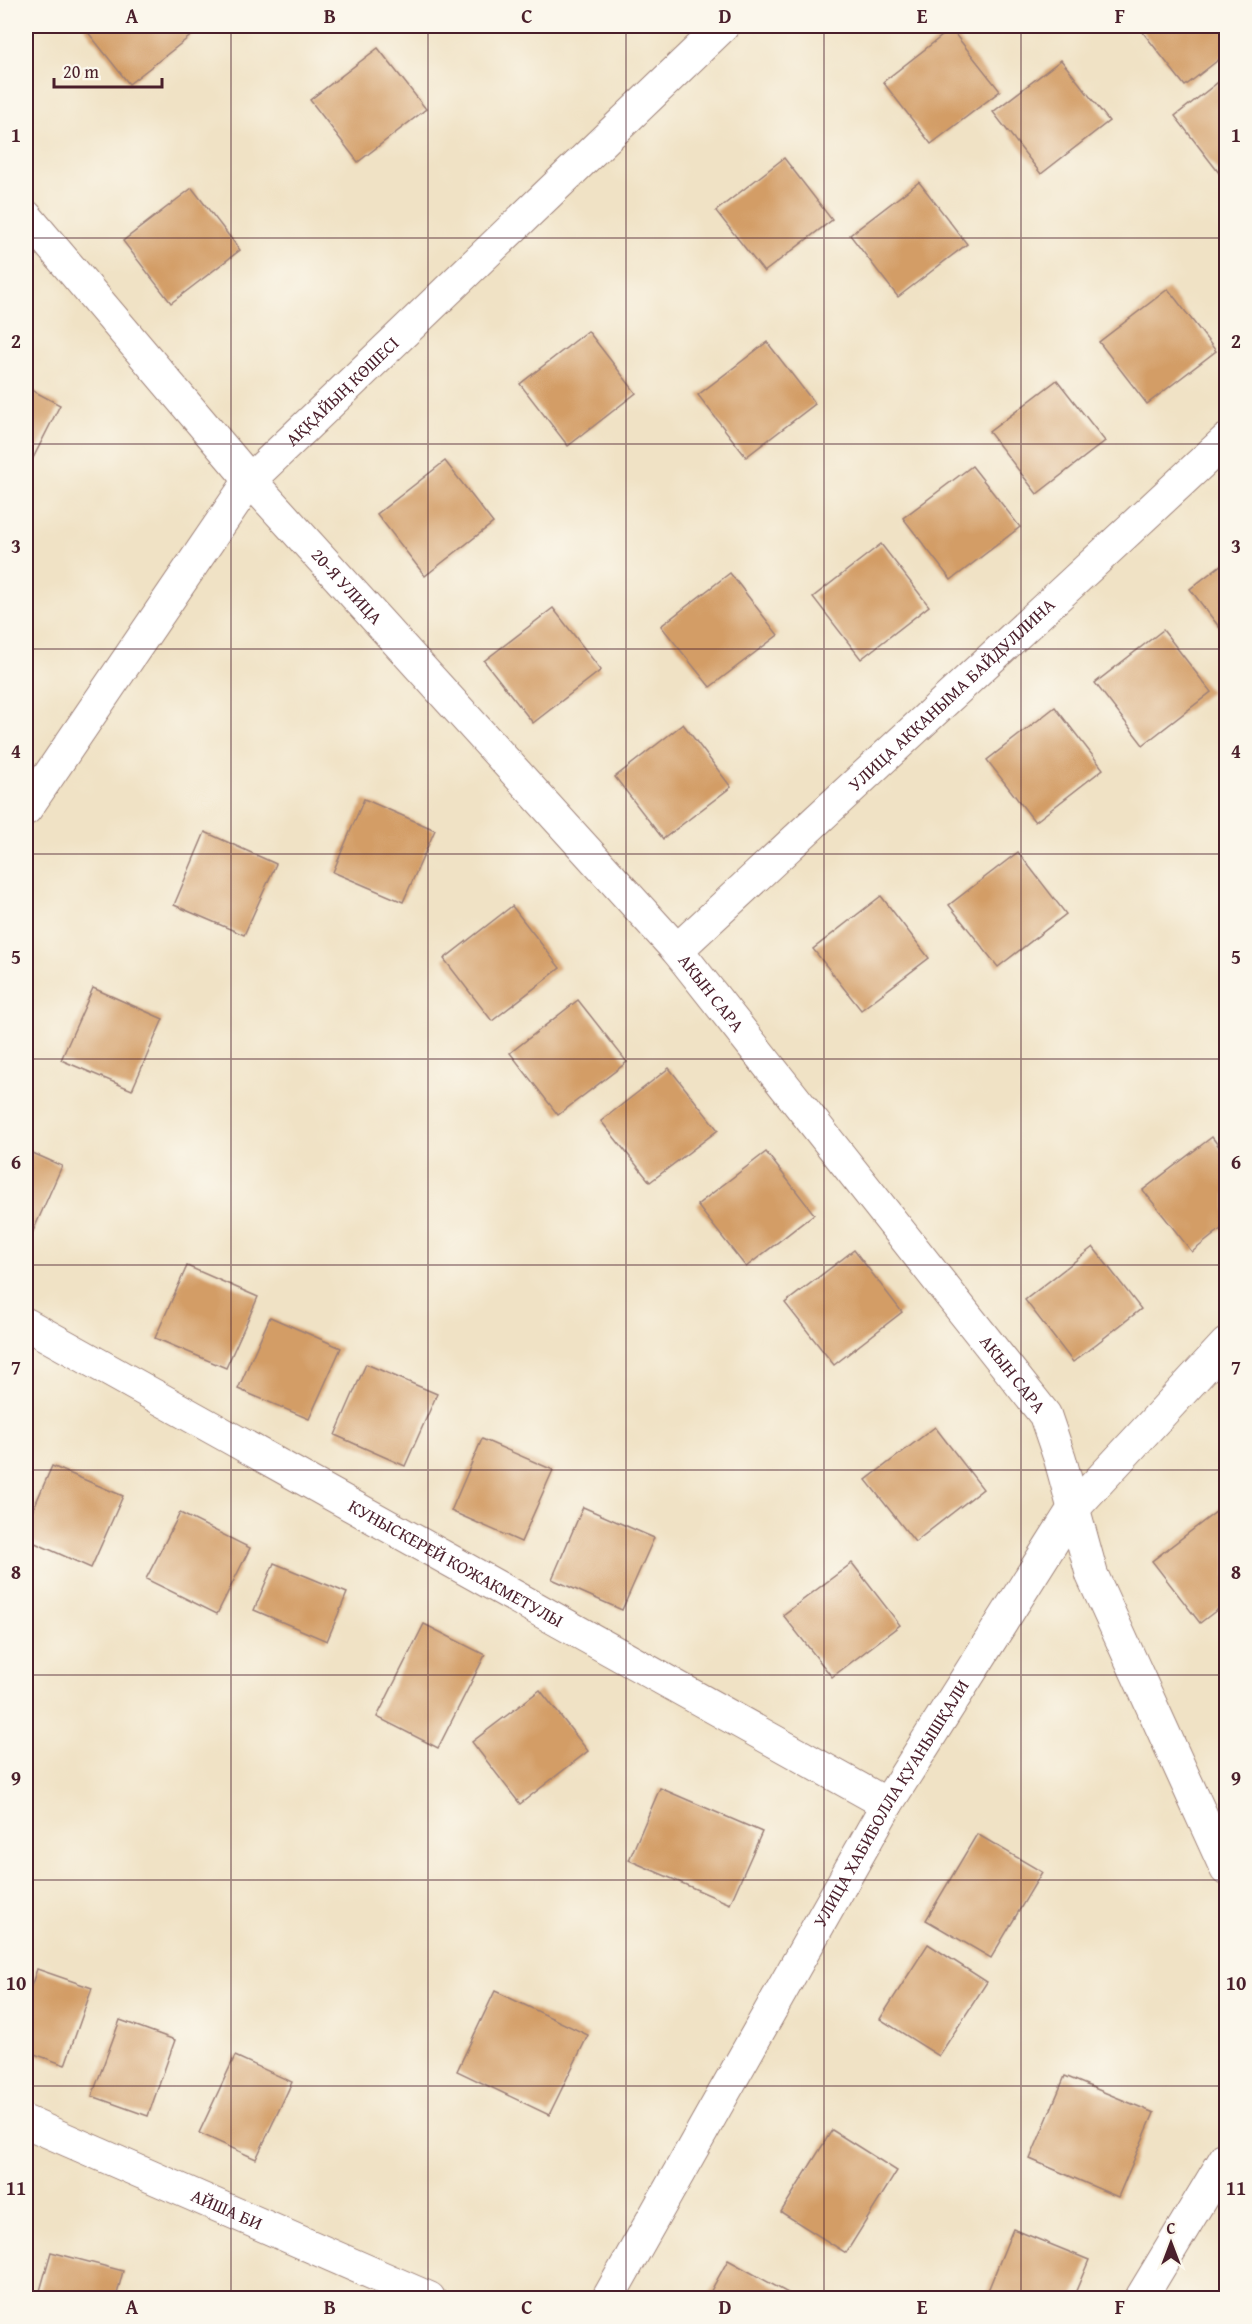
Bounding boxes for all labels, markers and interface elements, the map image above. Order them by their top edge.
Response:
text: A [126,1,139,30]
text: B [324,1,336,30]
text: C [521,1,533,30]
text: D [718,1,732,30]
text: E [917,1,928,30]
text: F [1115,1,1125,30]
scale bar [54,51,162,89]
text: 20 m [63,58,99,85]
text: 1 [11,120,21,149]
text: 1 [1231,120,1241,149]
text: 2 [11,326,21,355]
text: 2 [1231,326,1241,355]
street label: АҚҚАЙЫҢ КӨШЕСІ [279,330,405,452]
text: 3 [11,531,21,560]
text: 3 [1231,531,1241,560]
street label: 20-Я УЛИЦА [305,542,389,630]
street label: УЛИЦА АККАНЫМА БАЙДУЛЛИНА [842,591,1061,797]
text: 4 [11,736,21,765]
text: 4 [1231,736,1241,765]
text: 5 [11,942,21,971]
text: 5 [1231,942,1241,971]
street label: АКЫН САРА [672,948,751,1038]
text: 6 [11,1147,21,1176]
text: 6 [1231,1147,1241,1176]
street label: АКЫН САРА [973,1329,1053,1419]
text: 7 [11,1352,21,1381]
text: 7 [1231,1352,1241,1381]
street label: КУНЫСКЕРЕЙ КОЖАКМЕТУЛЫ [344,1492,568,1634]
text: 8 [11,1557,21,1586]
text: 8 [1231,1557,1241,1586]
street label: УЛИЦА ХАБИБОЛЛА ҚУАНЫШҚАЛИ [806,1674,975,1932]
text: 9 [11,1763,21,1792]
text: 9 [1231,1763,1241,1792]
text: 10 [6,1968,26,1997]
text: 10 [1226,1968,1246,1997]
text: 11 [6,2173,26,2202]
text: 11 [1226,2173,1246,2202]
street label: АЙША БИ [187,2182,267,2237]
north arrow [1141,2213,1201,2273]
text: С [1166,2216,1176,2240]
text: A [126,2292,139,2321]
text: B [324,2292,336,2321]
text: C [521,2292,533,2321]
text: D [718,2292,732,2321]
text: E [917,2292,928,2321]
text: F [1115,2292,1125,2321]

